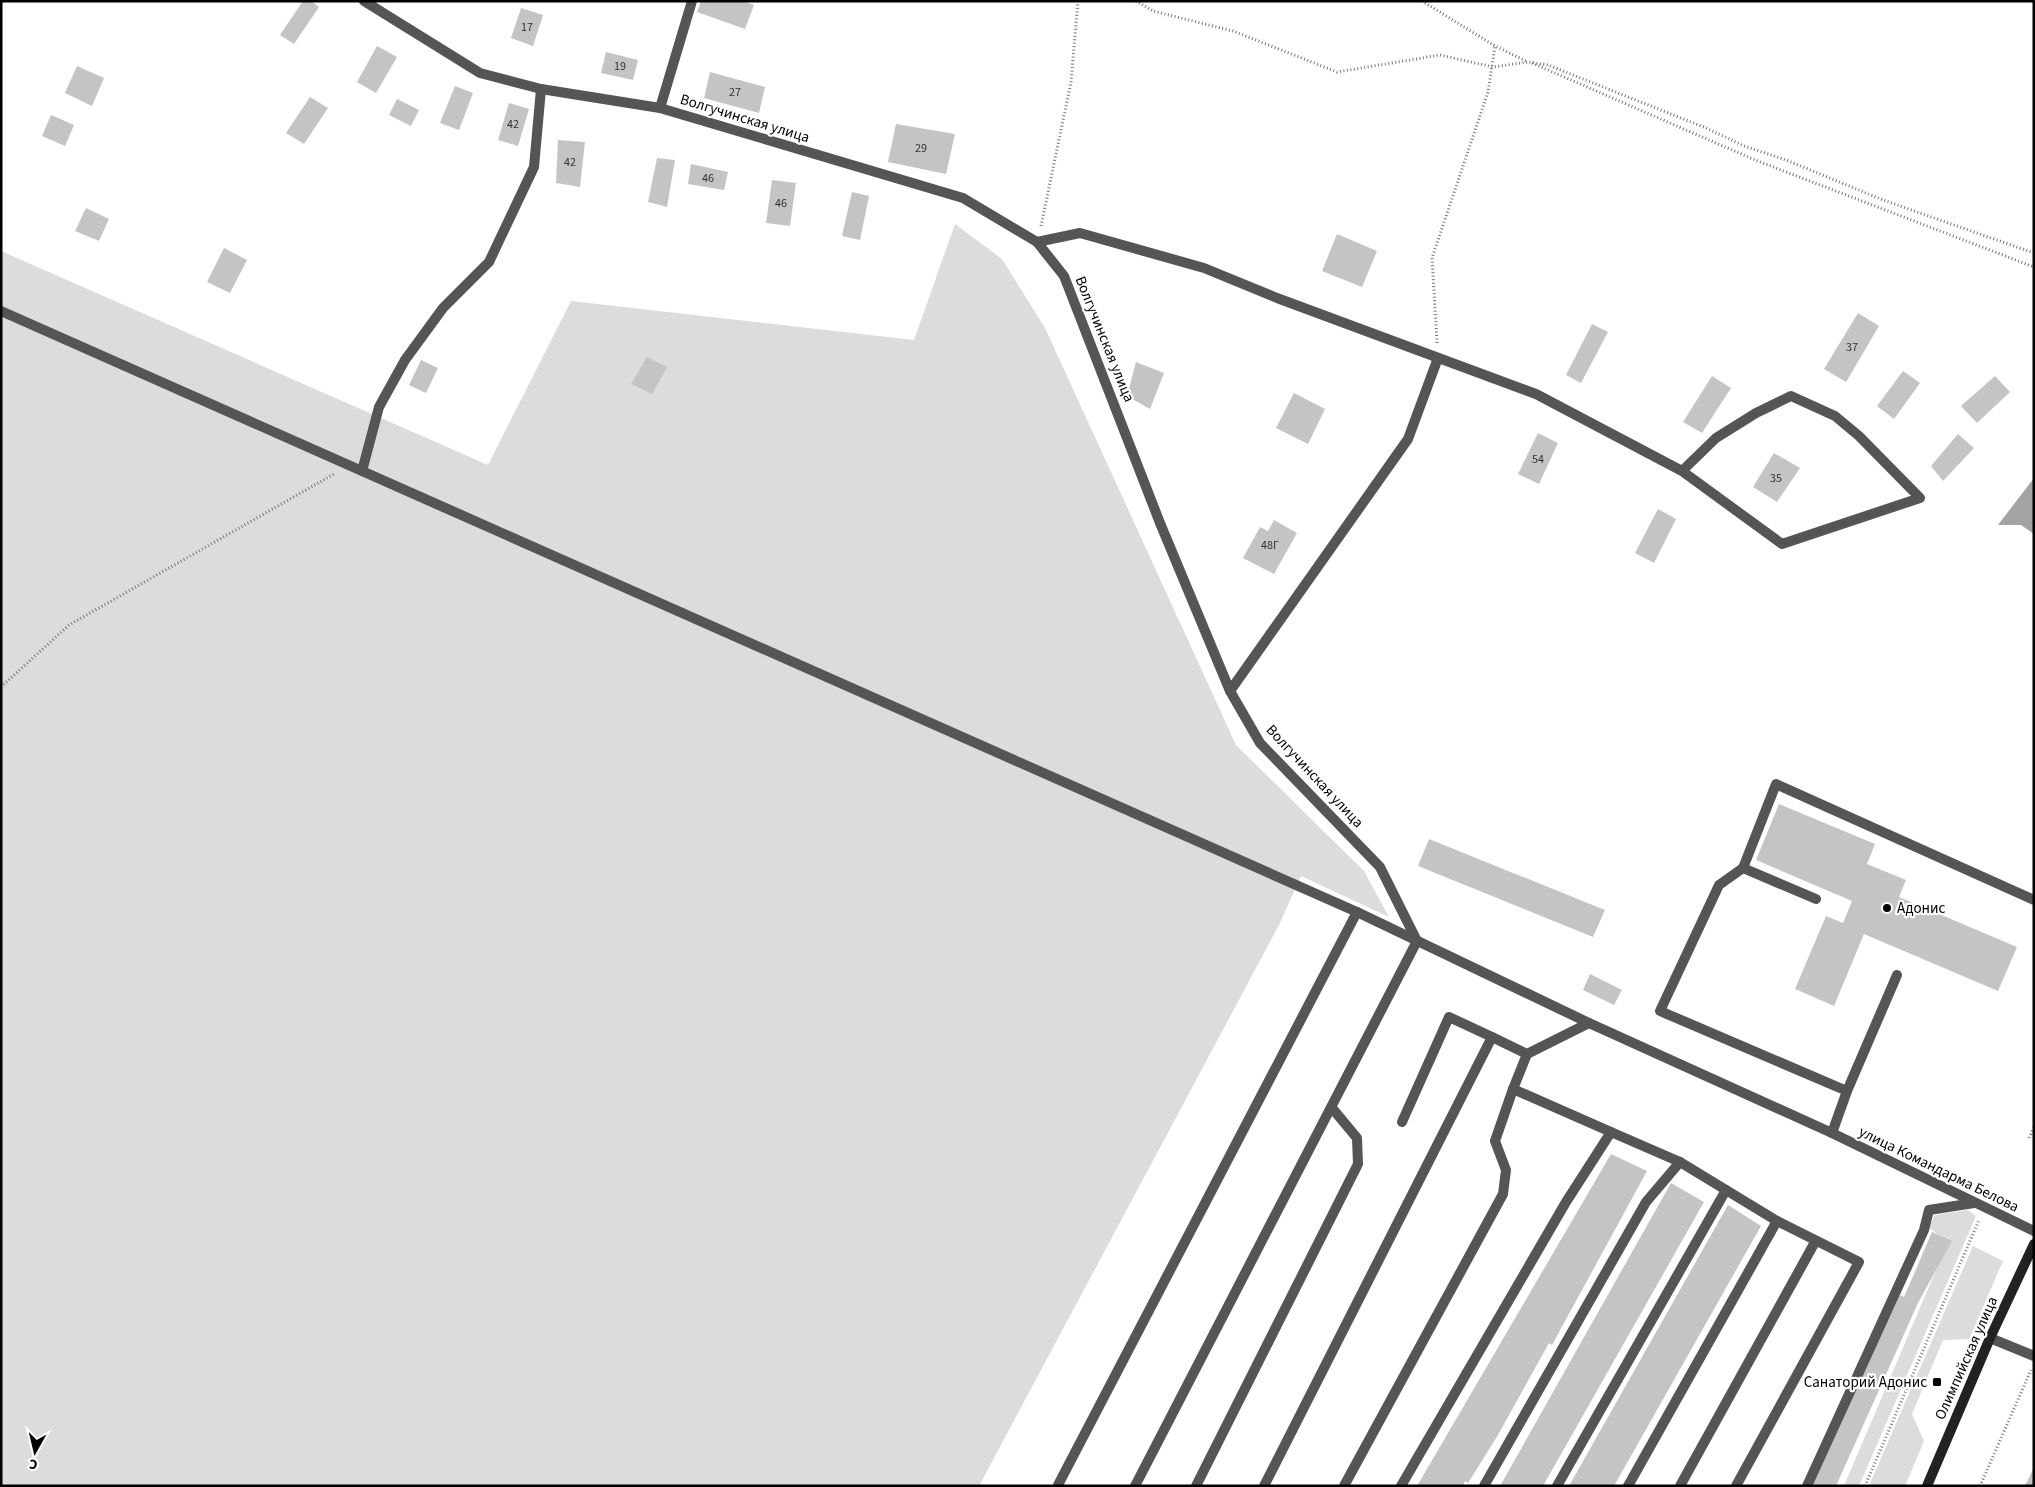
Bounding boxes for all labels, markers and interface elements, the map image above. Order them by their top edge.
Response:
house number: 17 [521,19,533,36]
house number: 19 [614,58,626,75]
house number: 27 [729,84,741,101]
street label: Волгучинская улица [678,89,812,148]
house number: 42 [507,116,519,133]
house number: 29 [915,140,927,157]
house number: 42 [564,154,576,171]
house number: 46 [702,170,714,187]
house number: 46 [775,195,787,212]
street label: Волгучинская улица [1070,273,1139,405]
house number: 37 [1846,339,1858,356]
house number: 54 [1532,451,1544,468]
house number: 35 [1770,470,1782,487]
house number: 48Г [1261,537,1279,554]
street label: Волгучинская улица [1261,720,1368,833]
place label: Адонис [1897,898,1945,919]
marker: Адонис [1881,902,1893,914]
street label: улица Командарма Белова [1855,1121,2022,1217]
street label: Олимпийская улица [1930,1293,2003,1423]
place label: Санаторий Адонис [1804,1372,1927,1393]
marker: Санаторий Адонис [1931,1376,1943,1388]
north arrow [10,1427,60,1477]
text: С [28,1453,39,1474]

